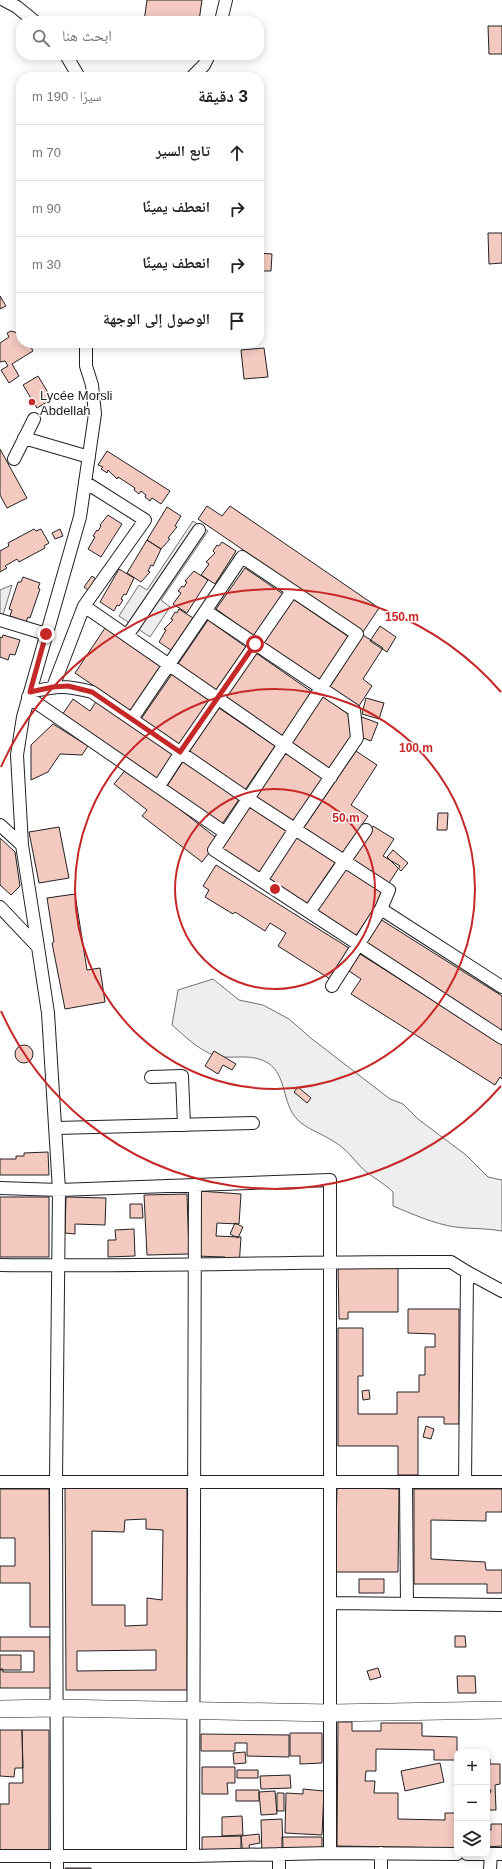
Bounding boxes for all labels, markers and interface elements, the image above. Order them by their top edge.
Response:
search box [16,16,264,60]
icon: search [30,27,52,49]
text: ابحث هنا [62,27,112,44]
text: 3 دقيقة [198,87,248,106]
text: سيرًا · 190 m [32,89,101,104]
text: تابع السير [156,142,210,159]
icon: ahead [226,142,248,164]
text: 70 m [32,145,61,160]
text: انعطف يمينًا [142,198,210,215]
icon: right [226,198,248,220]
text: 90 m [32,201,61,216]
text: انعطف يمينًا [142,254,210,271]
icon: right [226,254,248,276]
text: 30 m [32,257,61,272]
text: الوصول إلى الوجهة [103,310,210,327]
icon: arrive [226,310,248,332]
place label: Lycée Morsli Abdellah [40,388,113,418]
marker: Lycée Morsli Abdellah [27,397,37,407]
text: 150 m [385,610,419,624]
route end [37,625,55,643]
route start [246,635,264,653]
text: 100 m [399,741,433,755]
text: 50 m [332,811,360,825]
centre of rings [268,882,282,896]
map controls [454,1749,490,1857]
button: + [454,1749,490,1785]
button: − [454,1785,490,1821]
button: layers [454,1821,490,1857]

